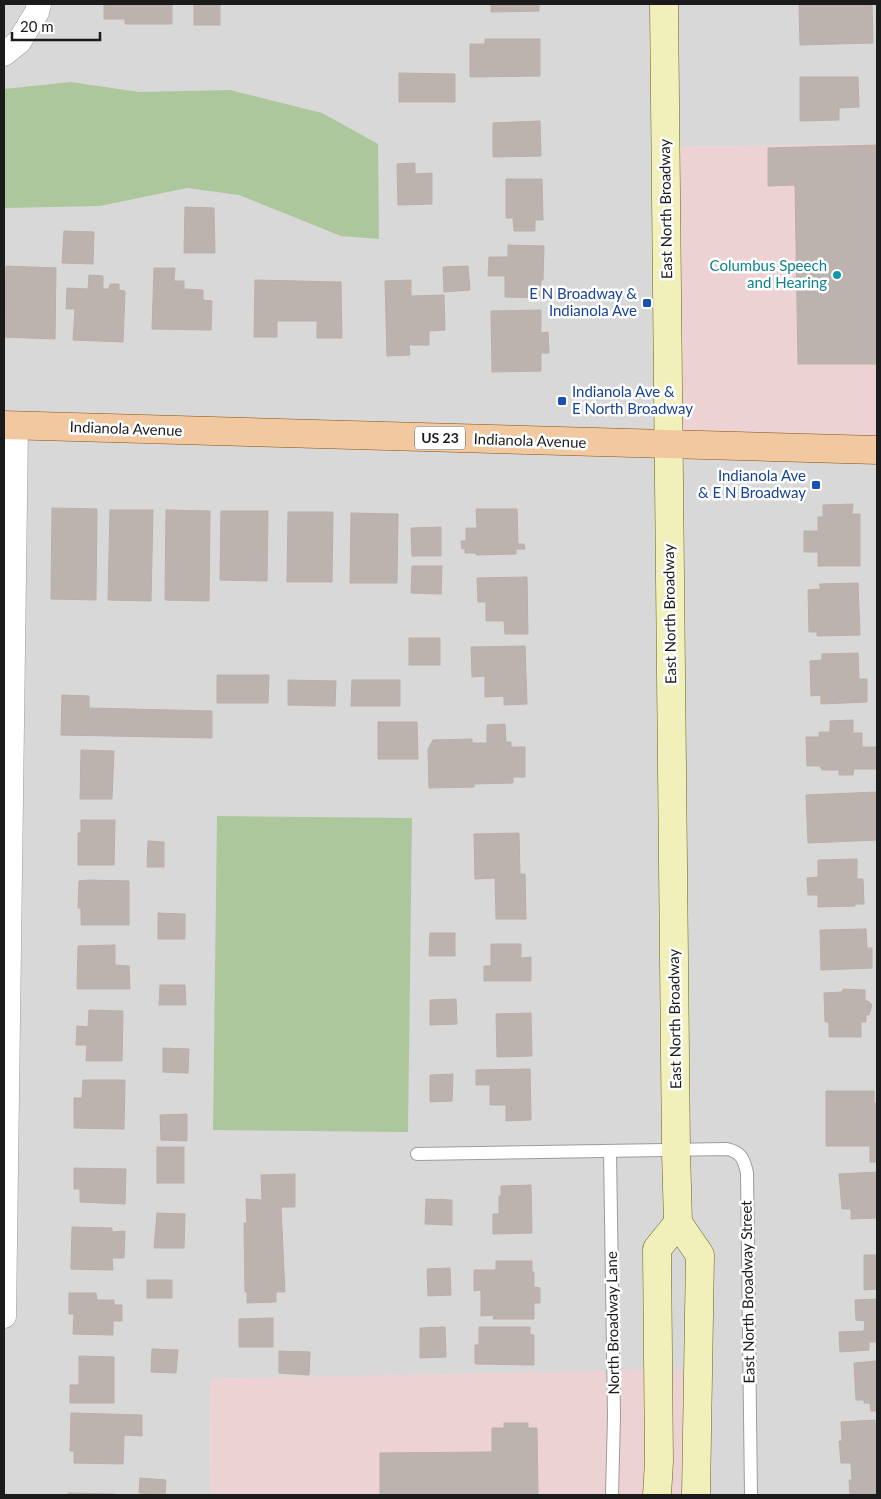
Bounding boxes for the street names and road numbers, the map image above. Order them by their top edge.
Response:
street label: East North Broadway [655,138,675,279]
street label: Indianola Avenue [69,417,183,439]
road number: US 23 [415,426,465,449]
street label: Indianola Avenue [473,429,587,451]
street label: East North Broadway [659,543,679,684]
street label: East North Broadway [664,948,684,1089]
street label: East North Broadway Street [736,1200,758,1384]
street label: North Broadway Lane [602,1251,622,1395]

